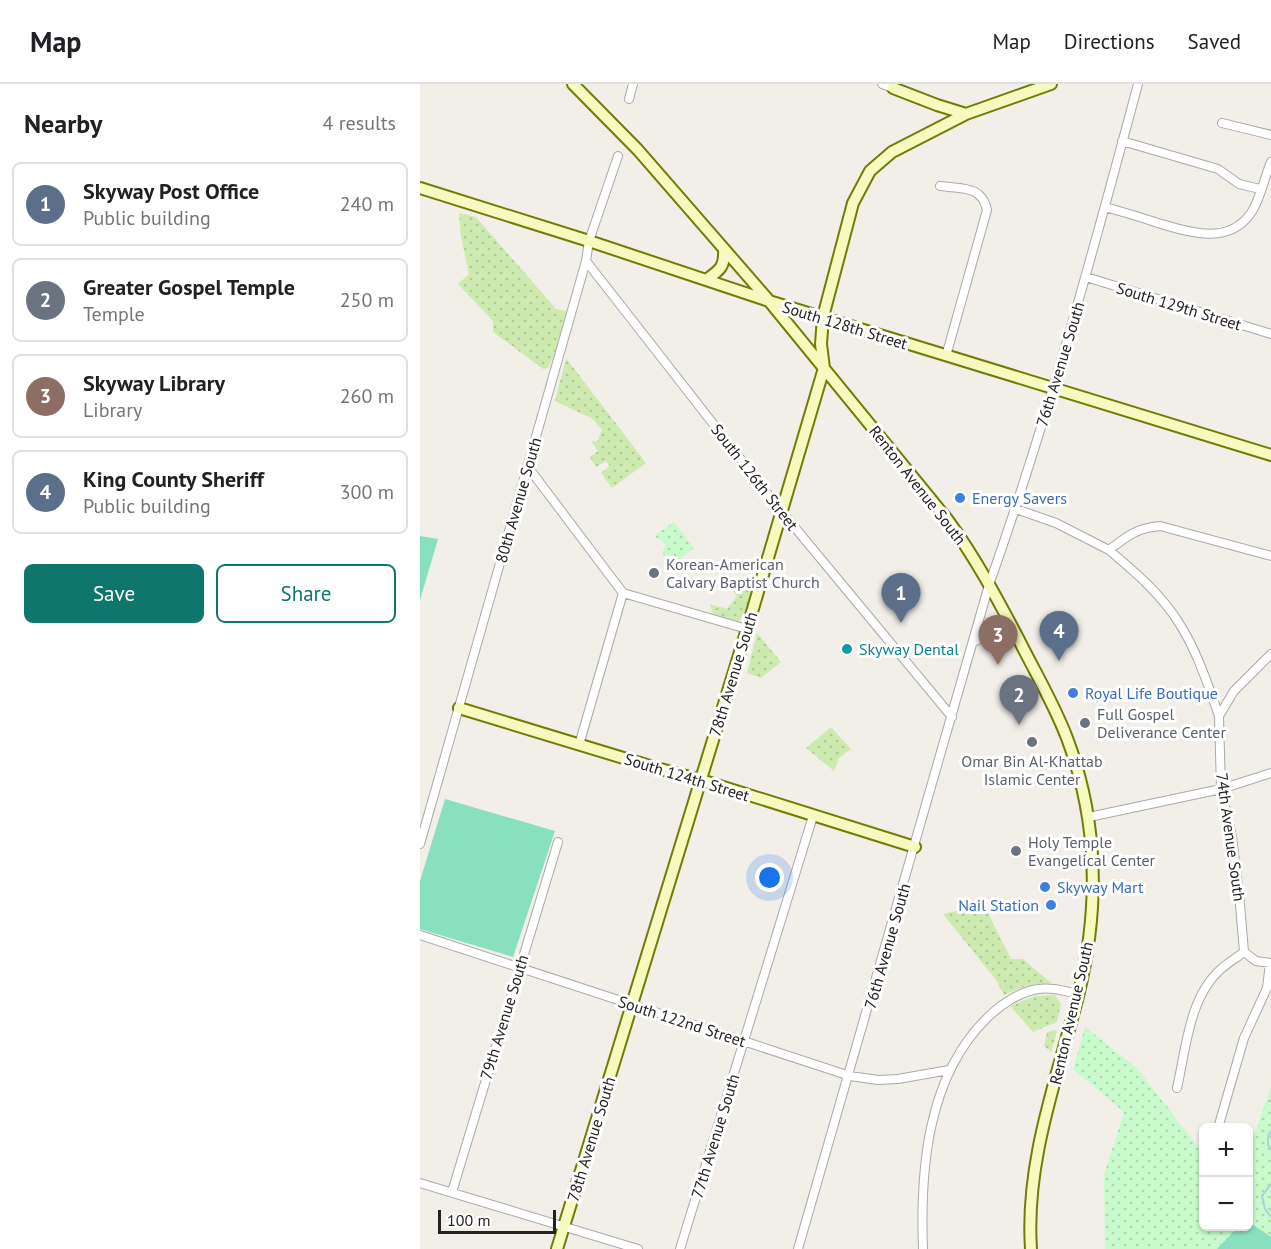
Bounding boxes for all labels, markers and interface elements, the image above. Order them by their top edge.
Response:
text: Map [30,23,81,60]
text: Map [992,28,1031,55]
text: Directions [1064,28,1155,55]
text: Saved [1188,28,1241,55]
text: Nearby [24,107,102,140]
text: 4 results [323,110,396,136]
text: Skyway Post Office [83,177,259,205]
text: 1 [40,191,51,217]
text: 240 m [340,191,394,217]
text: Public building [83,205,211,231]
text: Greater Gospel Temple [83,273,295,301]
street label: South 129th Street [1114,277,1244,335]
text: 2 [40,287,51,313]
text: 250 m [340,287,394,313]
street label: South 128th Street [780,296,910,354]
street label: 76th Avenue South [1032,299,1088,429]
text: Temple [83,301,145,327]
text: Skyway Library [83,369,225,397]
text: 3 [40,383,51,409]
text: 260 m [340,383,394,409]
text: Library [83,397,142,423]
street label: South 126th Street [707,420,803,535]
street label: Renton Avenue South [865,421,971,549]
street label: 80th Avenue South [491,435,545,565]
text: King County Sheriff [83,465,264,493]
text: 4 [40,479,51,505]
text: 300 m [340,479,394,505]
place label: Energy Savers [972,488,1067,508]
marker: Energy Savers [953,491,967,505]
text: Public building [83,493,211,519]
place label: Korean-American Calvary Baptist Church [666,554,820,592]
button: Save [24,564,204,623]
button: Share [216,564,396,623]
marker: Korean-American Calvary Baptist Church [647,566,661,580]
pin: 1 [882,574,920,623]
street label: 78th Avenue South [705,609,761,739]
pin: 4 [1040,612,1078,661]
pin: 3 [978,616,1018,665]
place label: Skyway Dental [859,639,959,659]
marker: Skyway Dental [840,642,854,656]
pin: 2 [1000,676,1038,725]
place label: Royal Life Boutique [1085,683,1218,703]
marker: Royal Life Boutique [1066,686,1080,700]
place label: Full Gospel Deliverance Center [1097,704,1226,742]
marker: Full Gospel Deliverance Center [1078,716,1092,730]
marker: Omar Bin Al-Khattab Islamic Center [1025,735,1039,749]
street label: South 124th Street [622,748,752,806]
place label: Omar Bin Al-Khattab Islamic Center [961,751,1103,789]
street label: 74th Avenue South [1212,771,1250,903]
place label: Holy Temple Evangelical Center [1028,832,1156,870]
marker: Holy Temple Evangelical Center [1009,844,1023,858]
your location [755,863,784,892]
place label: Skyway Mart [1057,877,1144,897]
marker: Skyway Mart [1038,880,1052,894]
street label: 76th Avenue South [860,881,914,1011]
place label: Nail Station [958,895,1039,915]
marker: Nail Station [1044,898,1058,912]
street label: Renton Avenue South [1045,940,1097,1086]
street label: 79th Avenue South [476,952,532,1082]
street label: South 122nd Street [616,991,749,1051]
street label: 77th Avenue South [687,1071,743,1201]
street label: 78th Avenue South [563,1074,619,1204]
map controls [1199,1123,1253,1231]
button: + [1199,1123,1253,1177]
button: − [1199,1177,1253,1231]
scale bar [438,1207,556,1234]
text: 100 m [447,1210,490,1230]

